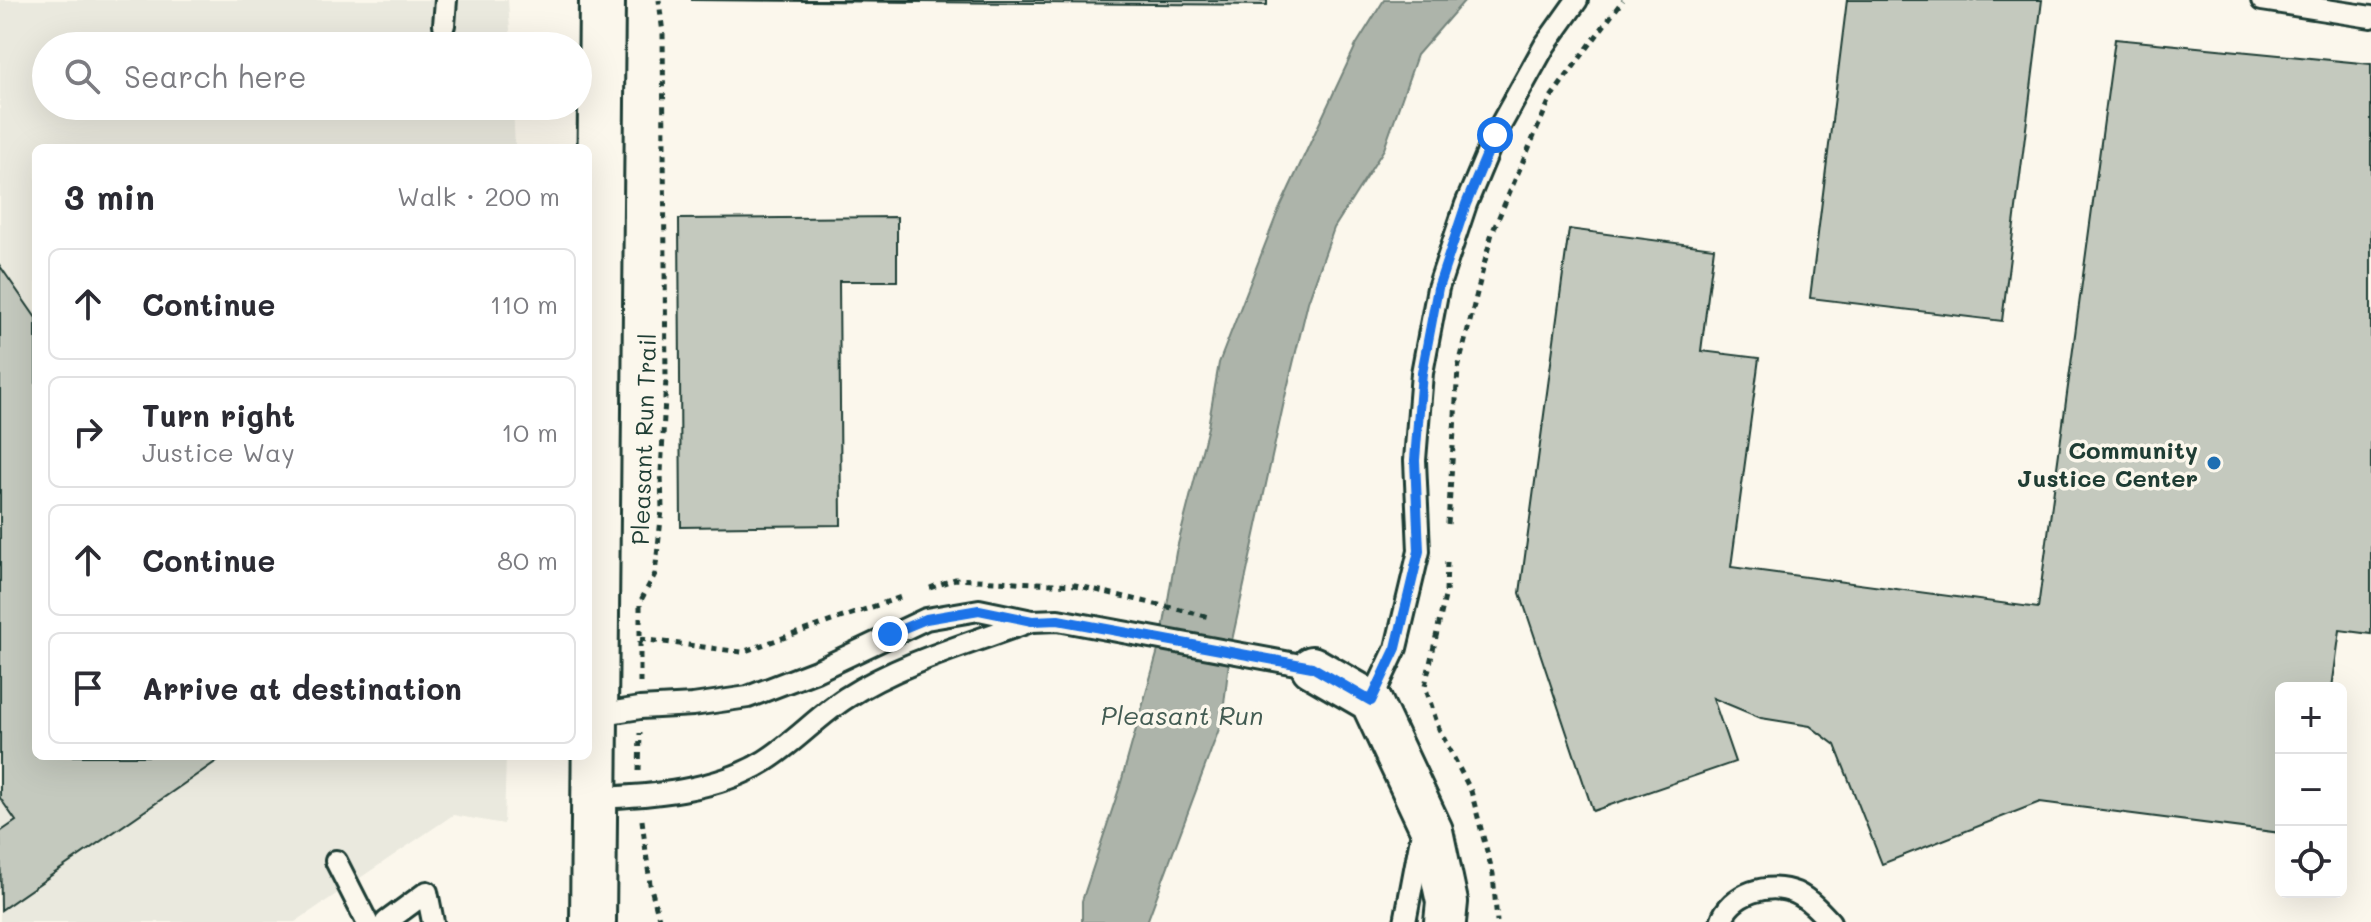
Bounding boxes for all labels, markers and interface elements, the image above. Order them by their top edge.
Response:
search box [32,32,592,120]
icon: search [60,54,104,98]
text: Search here [124,56,307,96]
route start [1477,117,1513,153]
text: 3 min [64,174,155,219]
text: Walk · 200 m [397,179,560,213]
icon: ahead [66,282,110,326]
text: Continue [142,284,275,324]
text: 110 m [490,287,558,321]
street label: Pleasant Run Trail [624,333,662,545]
text: Turn right [142,395,295,435]
icon: right [66,410,110,454]
text: 10 m [501,415,558,449]
place label: Community Justice Center [2017,434,2198,493]
text: Justice Way [142,435,295,469]
marker: Community Justice Center [2205,454,2223,472]
icon: ahead [66,538,110,582]
text: Continue [142,540,275,580]
text: 80 m [497,543,558,577]
route end [872,616,908,652]
icon: arrive [66,666,110,710]
text: Arrive at destination [142,668,462,708]
map controls [2275,682,2347,898]
button: + [2275,682,2347,754]
water label: Pleasant Run [1101,698,1264,732]
button: − [2275,754,2347,826]
button: locate [2275,826,2347,898]

